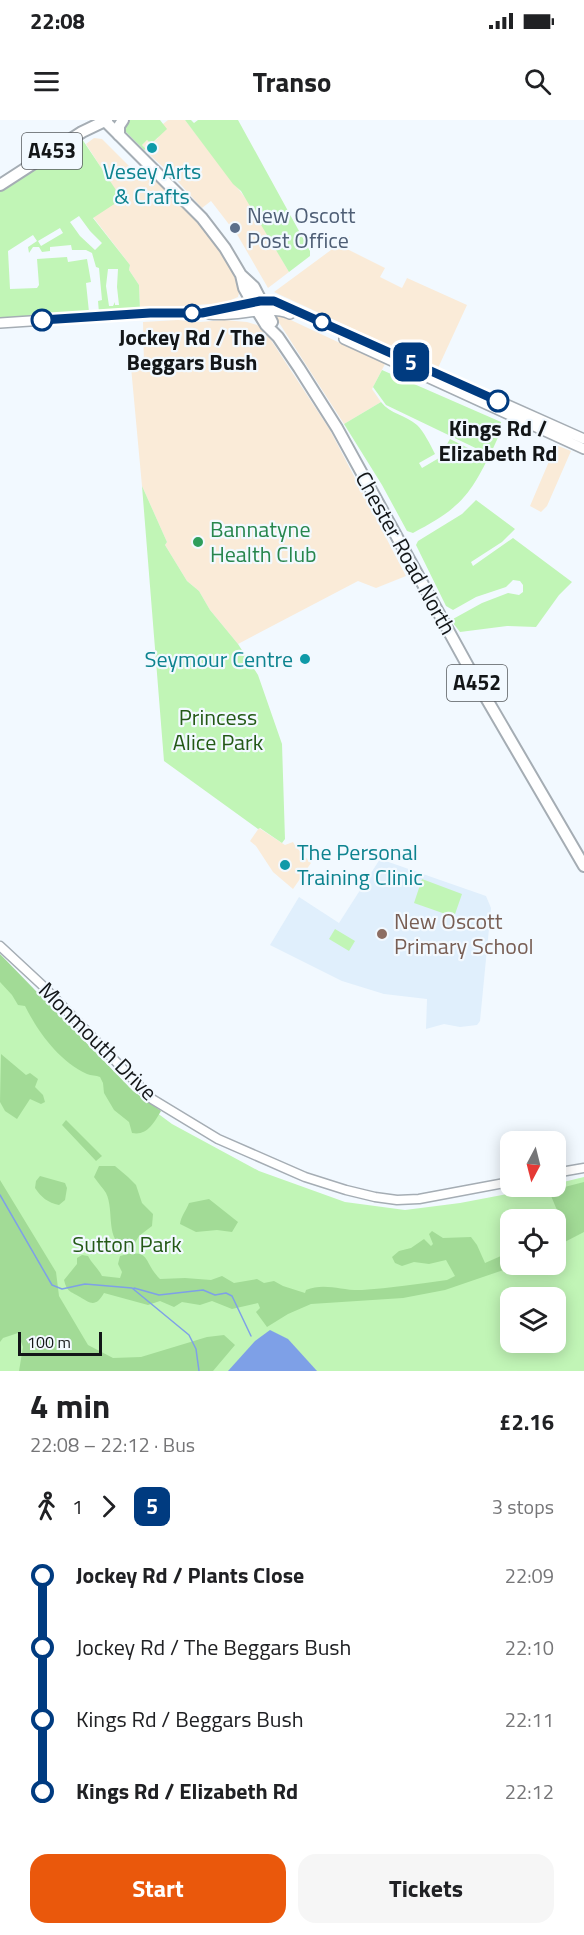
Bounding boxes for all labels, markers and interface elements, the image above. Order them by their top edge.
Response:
text: 22:08 [30,4,85,38]
text: Transo [253,61,331,102]
icon: menu [30,65,63,98]
icon: search [521,65,554,98]
road number: A453 [22,133,82,169]
marker: Vesey Arts & Crafts [145,141,159,155]
place label: Vesey Arts & Crafts [103,154,201,213]
place label: New Oscott Post Office [247,198,356,257]
marker: New Oscott Post Office [228,221,242,235]
marker: Jockey Rd / The Beggars Bush [183,304,201,322]
unlabelled marker [31,309,53,331]
unlabelled marker [313,313,331,331]
place label: Jockey Rd / The Beggars Bush [119,320,265,379]
line badge: 5 [392,342,430,382]
text: 5 [405,346,417,378]
marker: Kings Rd / Elizabeth Rd [487,390,509,412]
place label: Kings Rd / Elizabeth Rd [439,411,557,470]
street label: Chester Road North [347,465,465,641]
place label: Bannatyne Health Club [210,512,317,571]
marker: Bannatyne Health Club [191,535,205,549]
place label: Seymour Centre [145,642,293,676]
marker: Seymour Centre [298,652,312,666]
road number: A452 [447,665,507,701]
park label: Princess Alice Park [173,700,264,759]
place label: The Personal Training Clinic [297,835,423,894]
marker: The Personal Training Clinic [278,858,292,872]
place label: New Oscott Primary School [394,904,534,963]
marker: New Oscott Primary School [375,927,389,941]
street label: Monmouth Drive [31,974,165,1108]
north arrow [500,1131,566,1197]
map controls [500,1131,566,1353]
button: locate [500,1209,566,1275]
park label: Sutton Park [72,1227,182,1261]
button: layers [500,1287,566,1353]
scale bar [18,1329,102,1356]
text: 100 m [27,1330,71,1354]
text: 4 min [30,1381,110,1431]
text: £2.16 [499,1405,554,1439]
text: 22:08 – 22:12 · Bus [30,1429,195,1460]
icon: walk [30,1490,63,1523]
icon: forward [92,1490,125,1523]
text: 5 [146,1490,158,1522]
text: 1 [72,1491,83,1522]
text: 3 stops [492,1491,554,1522]
text: Jockey Rd / Plants Close [76,1558,304,1592]
text: 22:09 [505,1560,554,1591]
text: Jockey Rd / The Beggars Bush [76,1630,351,1664]
text: 22:10 [505,1632,554,1663]
text: Kings Rd / Beggars Bush [76,1702,304,1736]
text: 22:11 [505,1704,554,1735]
text: Kings Rd / Elizabeth Rd [76,1774,298,1808]
text: 22:12 [505,1776,554,1807]
button: Start [30,1854,286,1923]
button: Tickets [298,1854,554,1923]

